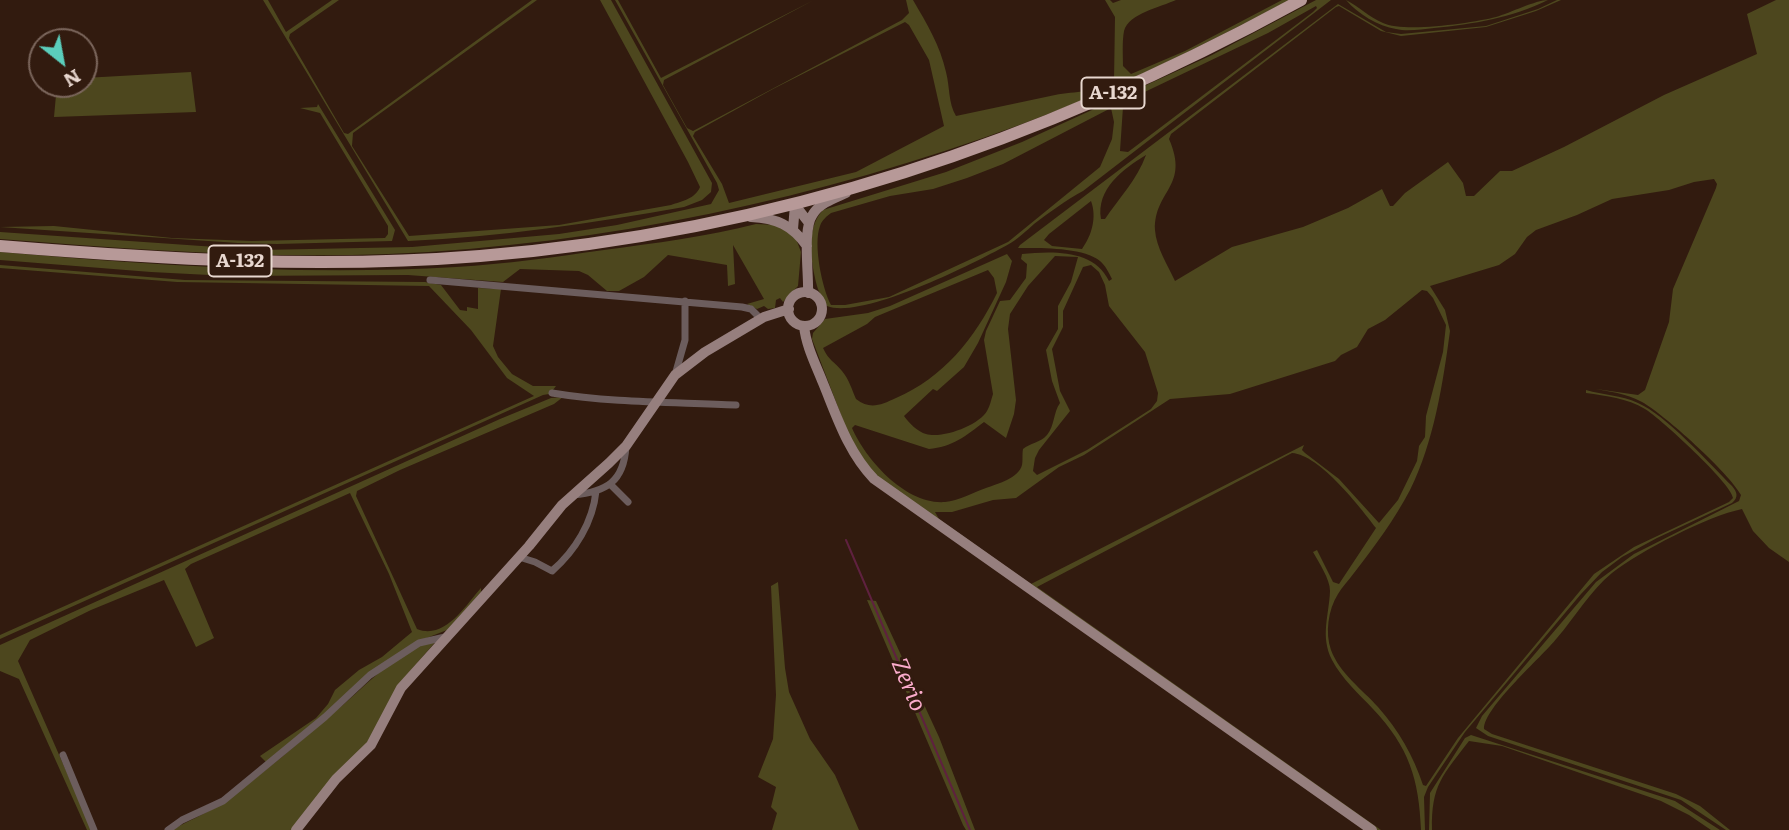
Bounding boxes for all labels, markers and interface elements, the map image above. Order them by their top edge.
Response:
north arrow [28,28,98,98]
text: N [59,63,87,95]
road number: A-132 [1082,78,1144,108]
road number: A-132 [208,246,272,276]
water label: Zerio [885,654,931,716]

